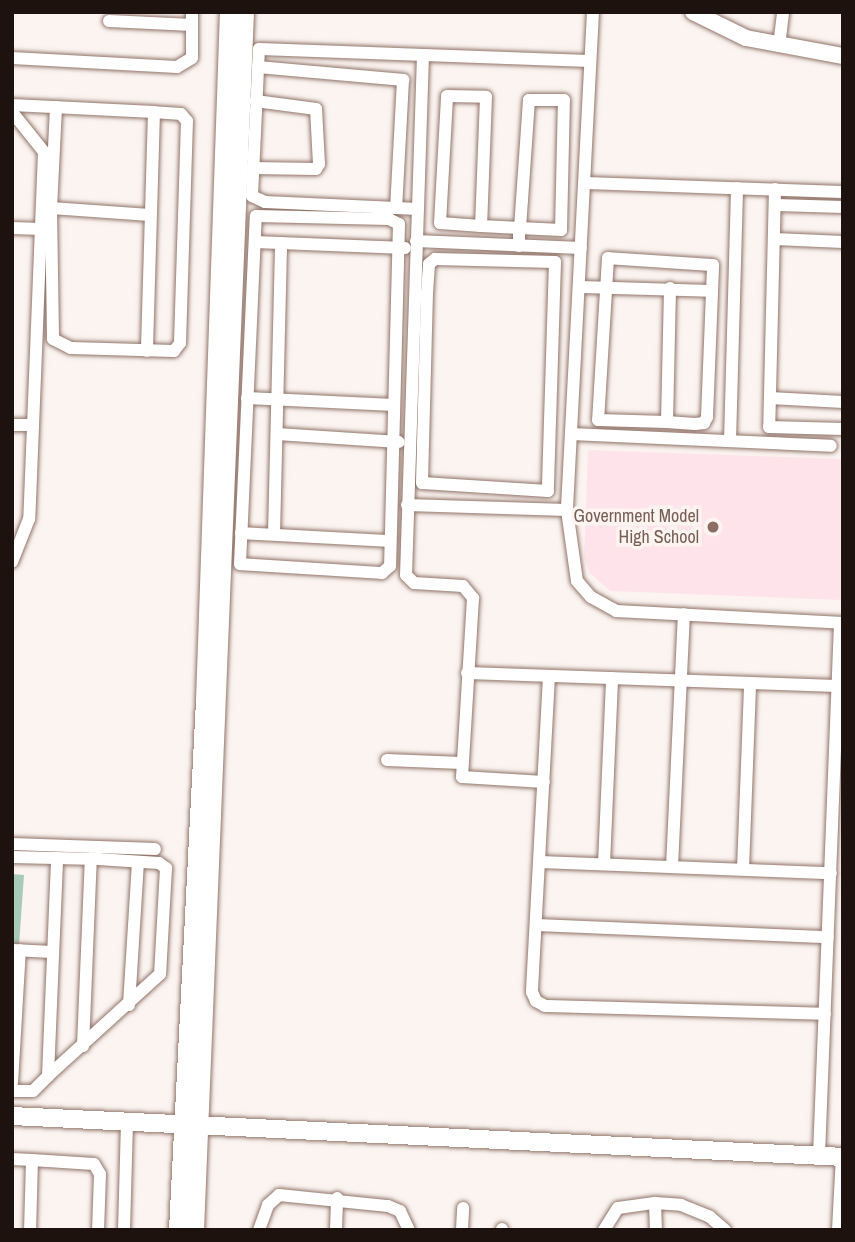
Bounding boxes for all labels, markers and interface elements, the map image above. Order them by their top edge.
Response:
place label: Government Model High School [573,506,699,548]
marker: Government Model High School [705,519,721,535]

